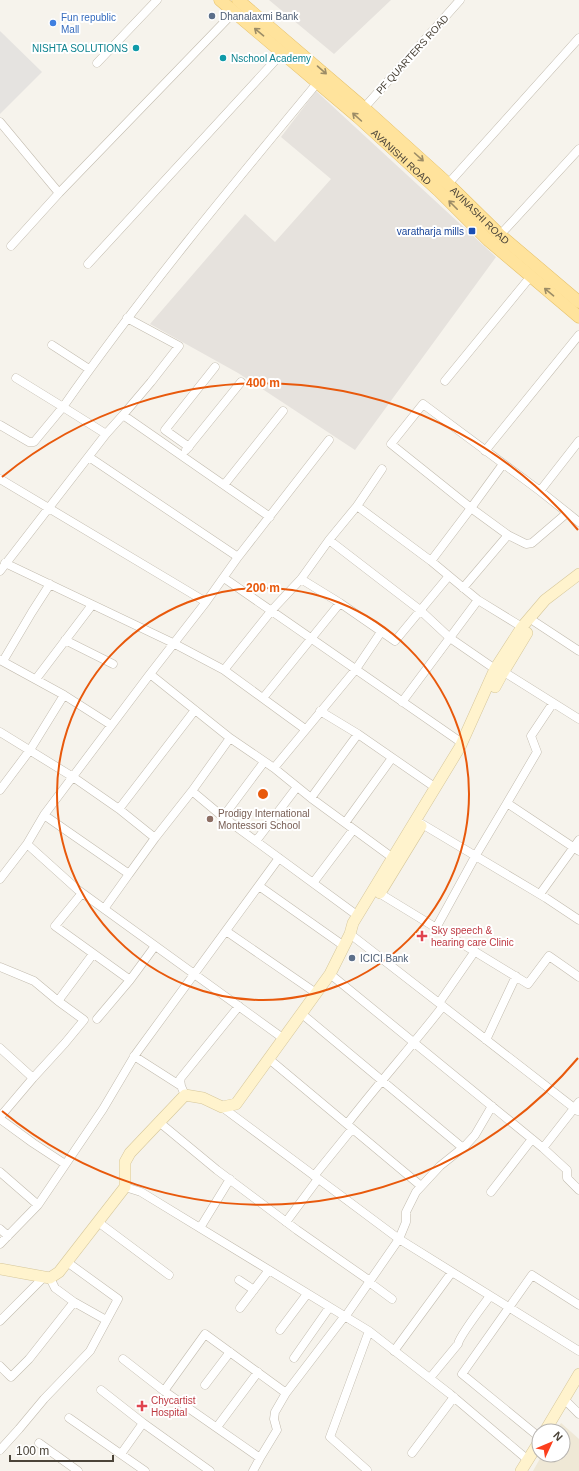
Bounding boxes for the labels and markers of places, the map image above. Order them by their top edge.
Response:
marker: Dhanalaxmi Bank [207,11,217,21]
place label: Dhanalaxmi Bank [220,11,299,22]
place label: Fun republic Mall [61,12,116,35]
marker: Fun republic Mall [48,18,58,28]
place label: NISHTA SOLUTIONS [32,43,128,54]
marker: NISHTA SOLUTIONS [131,43,141,53]
marker: Nschool Academy [218,53,228,63]
place label: Nschool Academy [231,53,311,64]
place label: varatharja mills [397,226,464,237]
marker: varatharja mills [467,226,477,236]
centre of rings [256,787,270,801]
place label: Prodigy International Montessori School [218,808,310,831]
marker: Prodigy International Montessori School [205,814,215,824]
place label: Sky speech & hearing care Clinic [431,925,514,948]
marker: Sky speech & hearing care Clinic [416,930,428,942]
marker: ICICI Bank [347,953,357,963]
place label: ICICI Bank [360,953,409,964]
place label: Chycartist Hospital [151,1395,196,1418]
marker: Chycartist Hospital [136,1400,148,1412]

